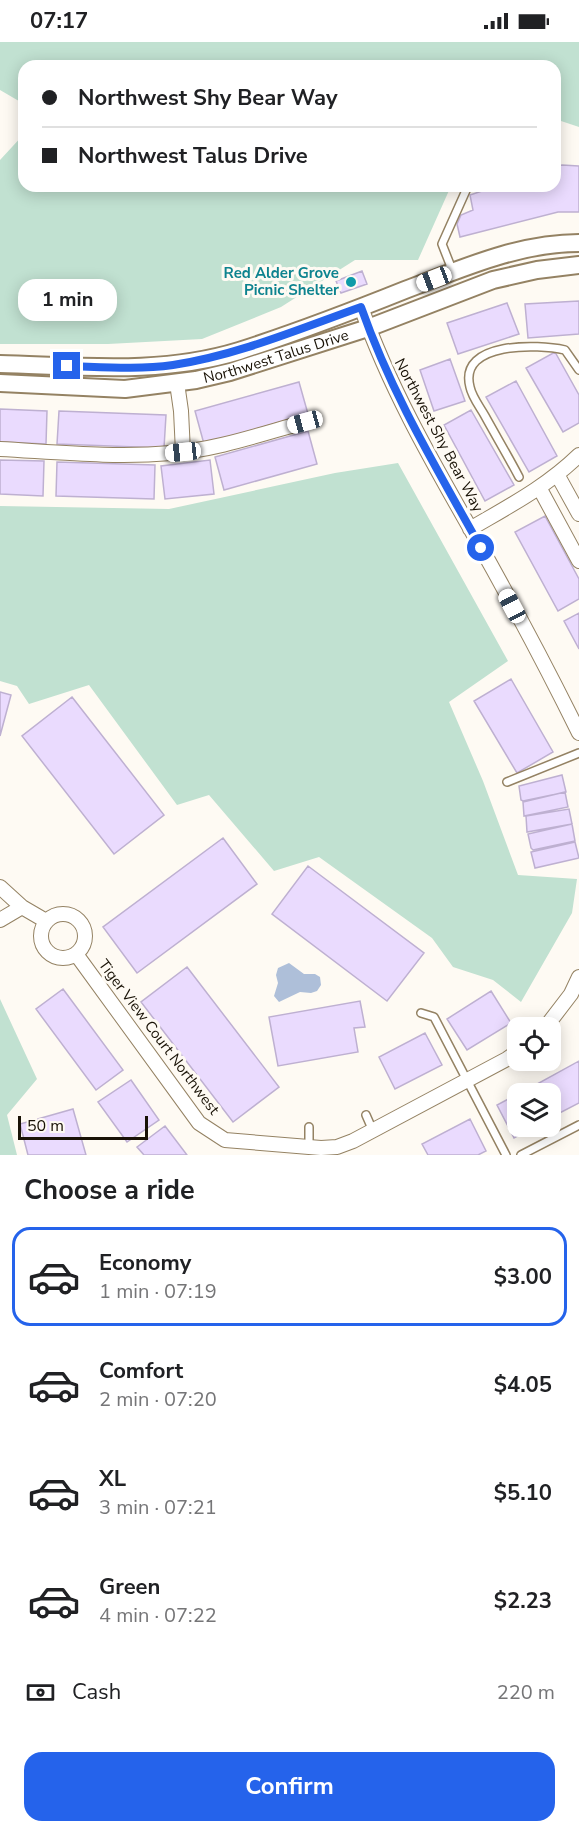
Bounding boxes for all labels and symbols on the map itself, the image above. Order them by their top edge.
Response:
place label: Red Alder Grove Picnic Shelter [224,263,339,300]
car [414,264,454,294]
marker: Red Alder Grove Picnic Shelter [344,275,358,289]
callout: 1 min [17,279,116,321]
street label: Northwest Talus Drive [201,325,351,388]
route end [53,352,80,379]
street label: Northwest Shy Bear Way [390,355,488,516]
car [285,409,325,435]
car [164,441,202,463]
route start [467,534,494,561]
car [496,586,528,626]
street label: Tiger View Court Northwest [94,955,225,1119]
scale bar [18,1113,148,1140]

